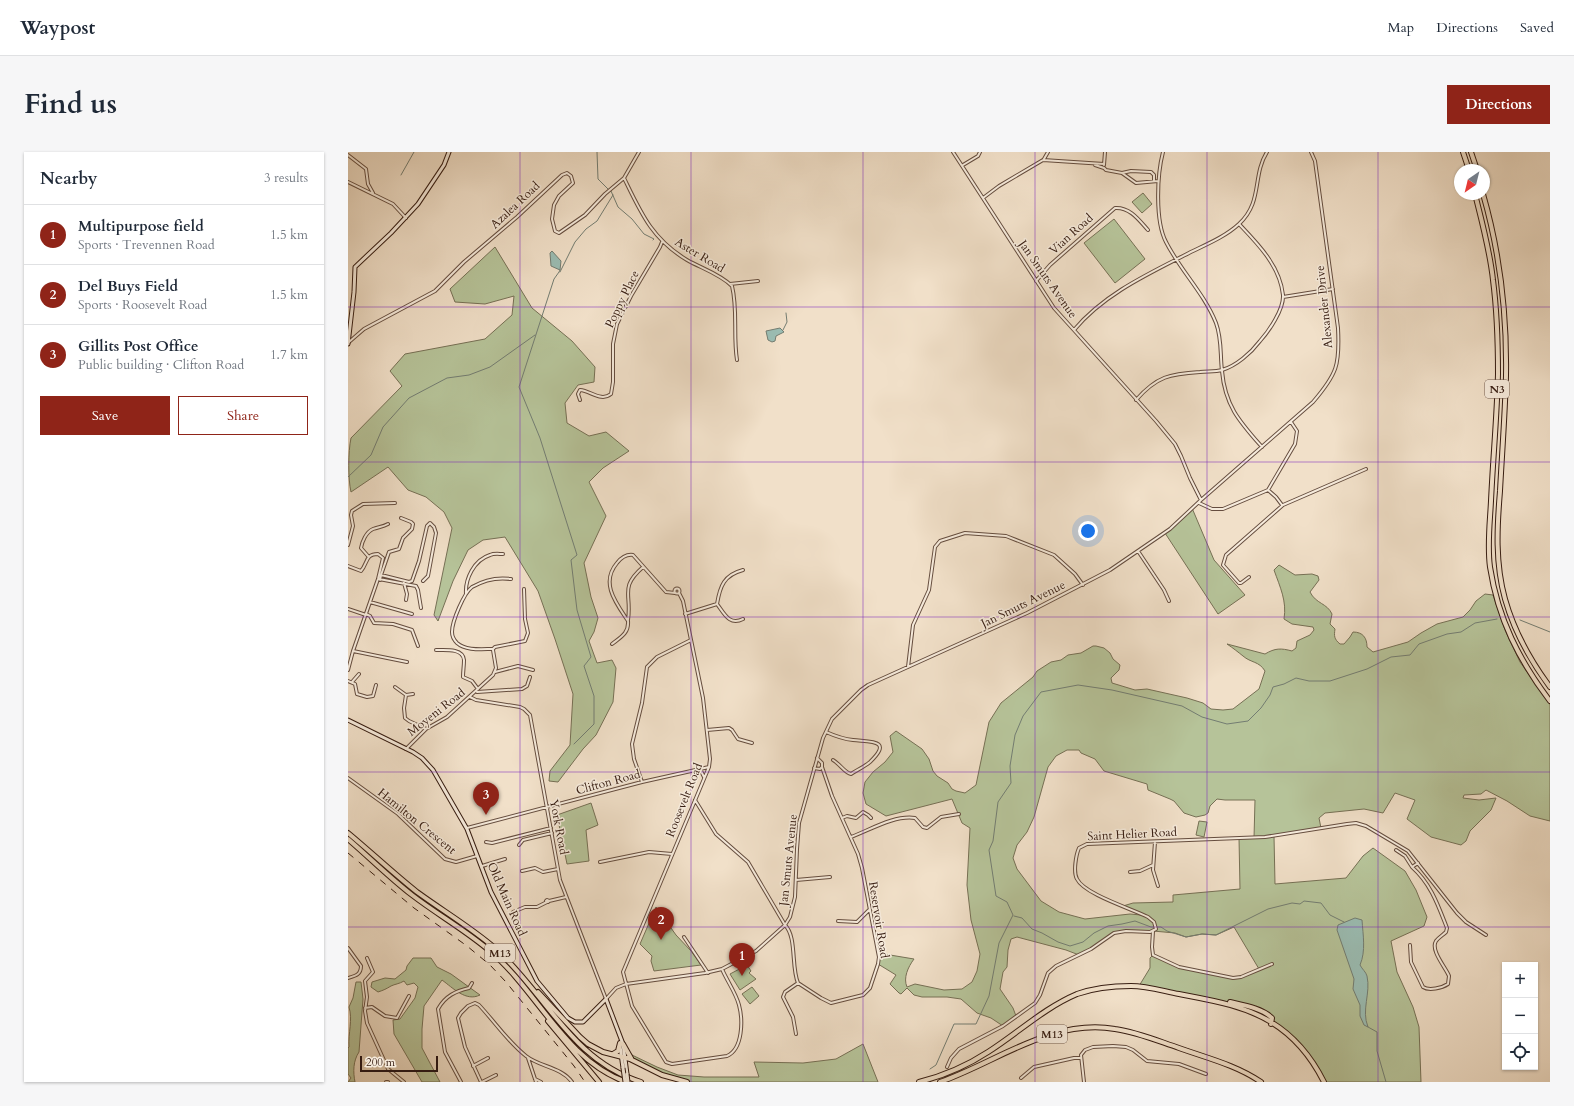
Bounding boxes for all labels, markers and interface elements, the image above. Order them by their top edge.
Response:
text: Waypost [20,15,95,41]
text: Map [1388,18,1414,37]
text: Directions [1436,18,1498,37]
text: Saved [1520,18,1554,37]
text: Find us [24,85,117,123]
button: Directions [1447,85,1550,124]
north arrow [1454,164,1490,200]
text: Nearby [40,167,97,190]
text: 3 results [264,169,308,187]
street label: Azalea Road [487,177,544,232]
street label: Vian Road [1046,210,1097,258]
text: Multipurpose field [78,216,204,236]
text: 1 [50,226,56,244]
text: 1.5 km [270,226,308,244]
street label: Aster Road [672,234,729,277]
street label: Jan Smuts Avenue [1014,235,1081,321]
text: Sports · Trevennen Road [78,236,215,254]
street label: Alexander Drive [1312,265,1336,349]
street label: Poppy Place [601,268,643,330]
text: Del Buys Field [78,276,178,296]
text: 2 [50,286,56,304]
text: 1.5 km [270,286,308,304]
text: Sports · Roosevelt Road [78,296,207,314]
text: Gillits Post Office [78,336,198,356]
text: 3 [50,346,56,364]
text: 1.7 km [270,346,308,364]
text: Public building · Clifton Road [78,356,244,374]
road number: N3 [1485,380,1509,398]
button: Save [40,396,170,435]
button: Share [178,396,308,435]
your location [1078,521,1098,541]
street label: Jan Smuts Avenue [976,577,1068,632]
street label: Moyeni Road [404,684,469,740]
street label: Roosevelt Road [662,760,706,839]
street label: Clifton Road [574,766,643,798]
pin: 3 [473,782,499,815]
street label: Hamilton Crescent [374,784,460,858]
street label: York Road [546,798,572,857]
street label: Jan Smuts Avenue [775,813,801,909]
street label: Saint Helier Road [1087,824,1178,844]
street label: Old Main Road [484,860,531,939]
street label: Reservoir Road [865,880,893,960]
pin: 2 [648,907,674,940]
pin: 1 [729,943,755,976]
road number: M13 [485,944,515,962]
map controls [1502,962,1538,1070]
button: + [1502,962,1538,998]
button: − [1502,998,1538,1034]
road number: M13 [1037,1025,1067,1043]
button: locate [1502,1034,1538,1070]
scale bar [360,1054,438,1073]
text: 200 m [366,1055,395,1070]

